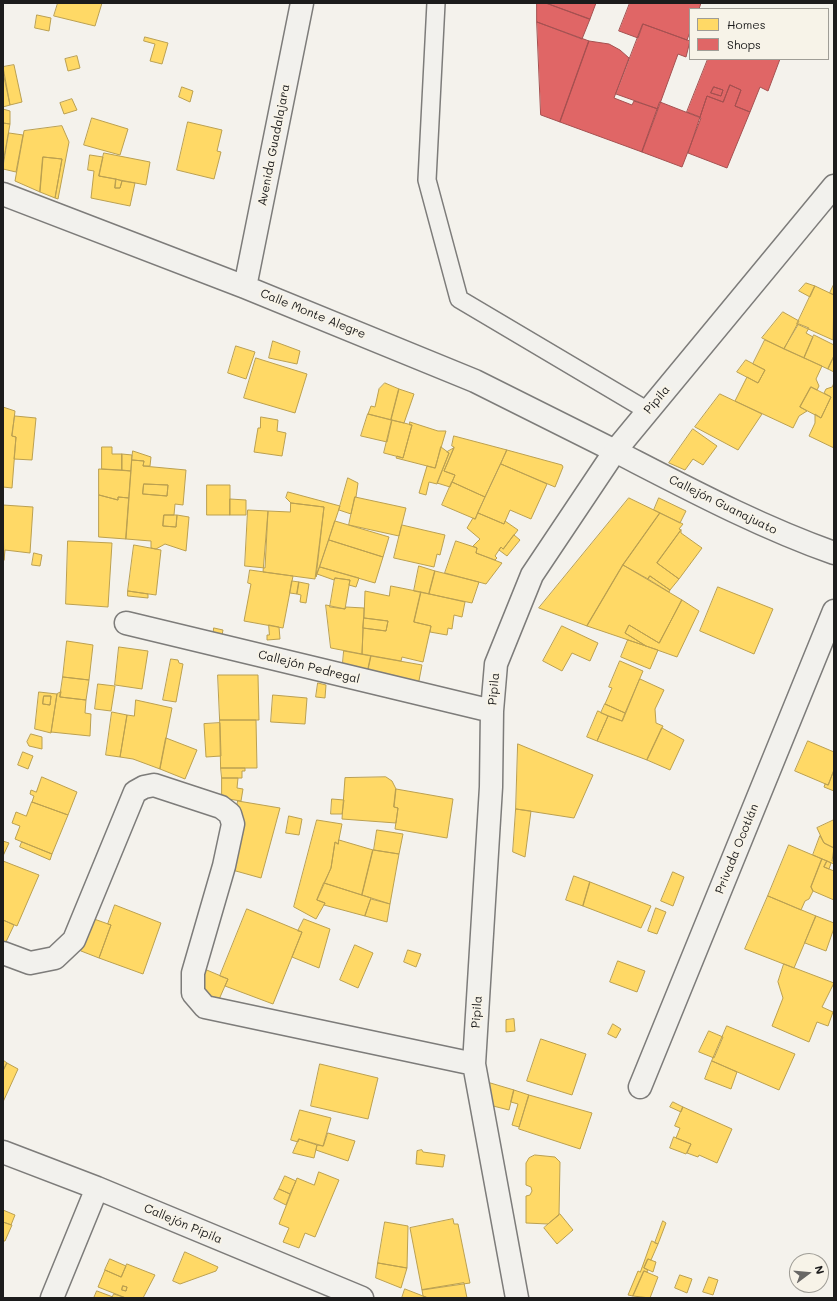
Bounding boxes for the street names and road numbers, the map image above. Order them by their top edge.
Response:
street label: Avenida Guadalajara [255,83,293,207]
street label: Calle Monte Alegre [258,286,368,342]
street label: Pipila [641,383,673,417]
street label: Callejón Guanajuato [667,473,779,537]
street label: Callejón Pedregal [257,647,361,687]
street label: Pipila [485,672,503,706]
street label: Privada Ocotlán [712,802,762,896]
street label: Pipila [469,995,485,1029]
street label: Callejón Pípila [142,1201,224,1247]

